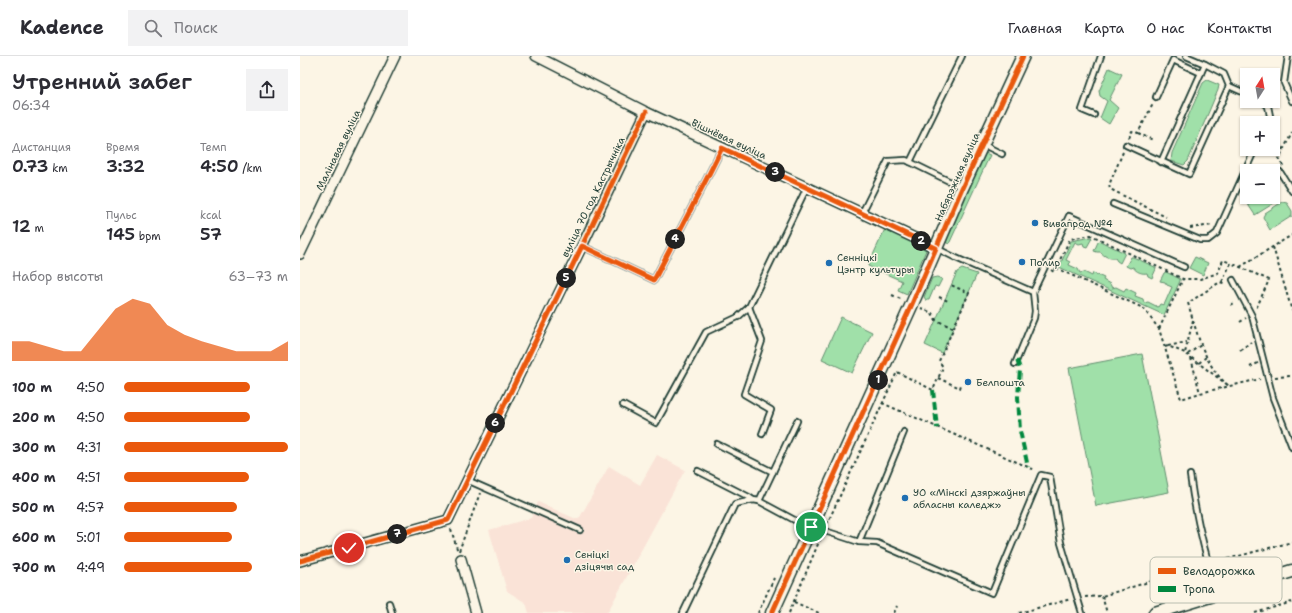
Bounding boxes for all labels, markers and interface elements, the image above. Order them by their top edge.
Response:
search box [128,10,408,46]
text: Kadence [20,15,104,40]
icon: search [142,17,164,39]
text: Поиск [174,18,218,38]
text: Главная [1008,19,1062,37]
text: Карта [1084,19,1124,37]
text: О нас [1146,19,1185,37]
text: Контакты [1207,19,1272,37]
text: Утренний забег [12,67,192,96]
north arrow [1240,68,1280,108]
map controls [1240,68,1280,204]
button: share [246,69,288,111]
text: 06:34 [12,97,50,114]
street label: Малінавая вуліца [313,107,364,193]
street label: Вішнёвая вуліца [690,116,769,162]
button: + [1240,116,1280,156]
street label: Набярэжная вуліца [932,130,983,223]
street label: вуліца 70 год Кастрычніка [558,134,628,259]
text: Дистанция [12,140,71,155]
text: Время [106,140,140,155]
text: Темп [200,140,227,155]
text: 0.73 [12,155,49,177]
text: 3:32 [106,155,145,177]
text: 4:50 [200,155,239,177]
text: km [49,161,68,176]
text: /km [239,161,262,176]
pin: 3 [765,162,785,182]
text: 3 [771,164,779,179]
button: − [1240,164,1280,204]
text: Пульс [106,208,137,223]
text: kcal [200,208,221,223]
text: 12 [12,215,31,237]
place label: Вивапрод №4 [1043,217,1113,230]
marker: Вивапрод №4 [1030,218,1040,228]
text: m [31,221,44,236]
text: 145 [106,223,135,245]
text: 57 [200,223,222,245]
text: bpm [135,229,161,244]
pin: 4 [665,229,685,249]
text: 4 [671,231,679,246]
pin: 2 [911,231,931,251]
text: 2 [917,233,925,248]
place label: Сенніцкі Цэнтр культуры [837,251,914,276]
place label: Полир [1030,256,1061,269]
marker: Полир [1017,257,1027,267]
marker: Сенніцкі Цэнтр культуры [824,258,834,268]
text: Набор высоты [12,268,103,285]
text: 63–73 m [229,268,288,285]
pin: 5 [556,268,576,288]
text: 5 [563,270,569,285]
pin: 1 [868,370,888,390]
text: 1 [875,372,881,387]
place label: Белпошта [976,376,1026,389]
marker: Белпошта [963,377,973,387]
text: 100 m [12,379,52,396]
text: 4:50 [76,379,105,396]
text: 200 m [12,409,55,426]
text: 4:50 [76,409,105,426]
pin: 6 [485,413,505,433]
text: 6 [491,415,499,430]
text: 300 m [12,439,56,456]
text: 4:31 [76,439,101,456]
text: 400 m [12,469,56,486]
text: 4:51 [76,469,101,486]
place label: УО «Мінскі дзяржаўны абласны каледж» [913,486,1025,511]
marker: УО «Мінскі дзяржаўны абласны каледж» [900,493,910,503]
text: 500 m [12,499,55,516]
text: 4:57 [76,499,104,516]
pin [794,510,828,544]
icon: arrive [800,516,822,538]
pin: 7 [387,524,407,544]
text: 7 [393,526,401,541]
text: 600 m [12,529,56,546]
text: 5:01 [76,529,101,546]
pin [332,531,366,565]
icon: check [338,537,360,559]
place label: Сеніцкі дзіцячы сад [575,548,635,573]
marker: Сеніцкі дзіцячы сад [562,555,572,565]
legend [1150,557,1282,603]
text: 700 m [12,559,56,576]
text: 4:49 [76,559,105,576]
text: Велодорожка [1183,564,1255,579]
text: Тропа [1183,582,1215,597]

